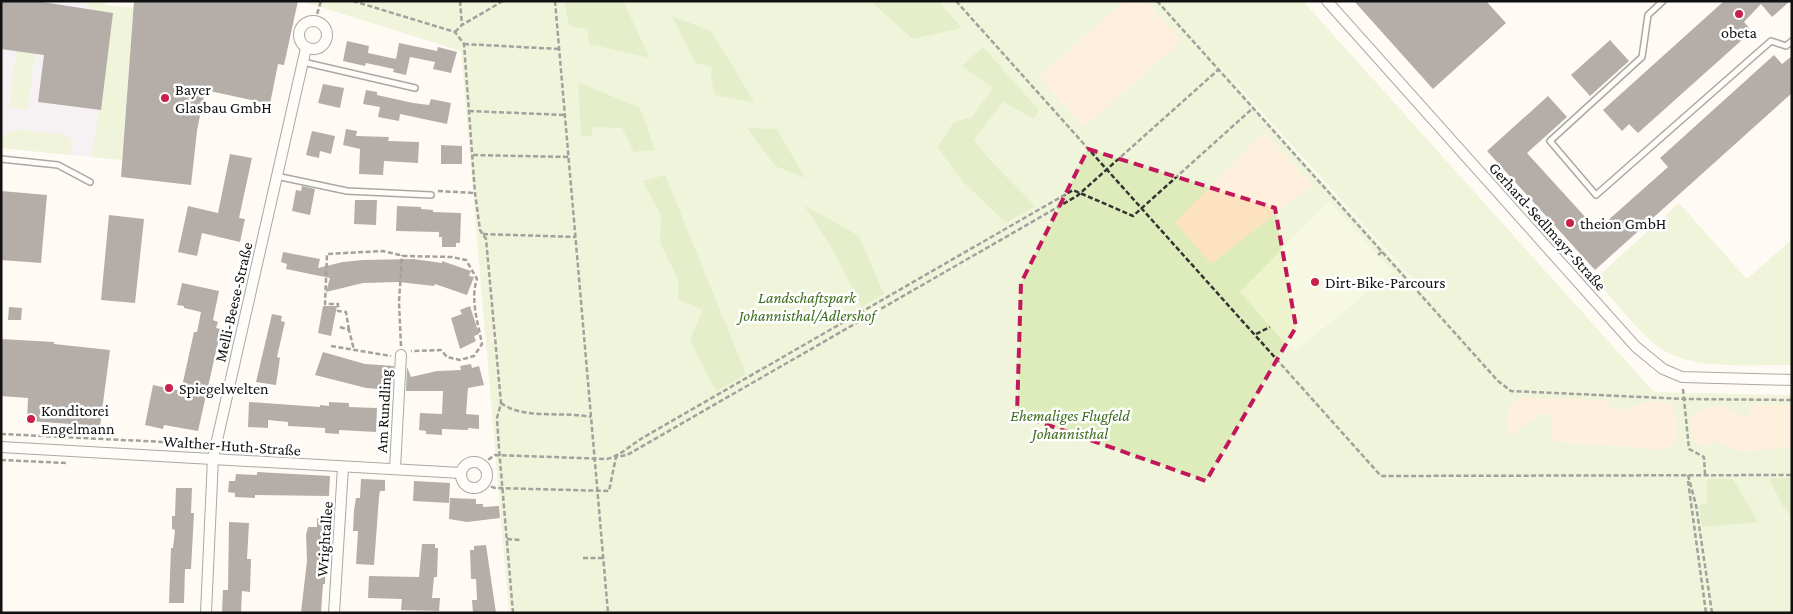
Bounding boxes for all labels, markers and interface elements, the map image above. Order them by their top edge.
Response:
marker: obeta [1733,8,1745,20]
place label: obeta [1721,24,1758,41]
place label: Bayer Glasbau GmbH [175,81,272,116]
marker: Bayer Glasbau GmbH [159,92,171,104]
street label: Gerhard-Sedlmayr-Straße [1485,159,1610,294]
place label: theion GmbH [1580,215,1666,232]
marker: theion GmbH [1564,217,1576,229]
street label: Melli-Beese-Straße [211,241,256,364]
place label: Dirt-Bike-Parcours [1325,274,1445,291]
marker: Dirt-Bike-Parcours [1309,276,1321,288]
park label: Landschaftspark Johannisthal/Adlershof [736,289,878,325]
street label: Am Rundling [373,368,395,453]
place label: Spiegelwelten [179,380,269,398]
marker: Spiegelwelten [163,382,175,394]
place label: Konditorei Engelmann [41,402,115,438]
park label: Ehemaliges Flugfeld Johannisthal [1010,407,1130,443]
marker: Konditorei Engelmann [25,413,37,425]
street label: Walther-Huth-Straße [162,432,301,459]
street label: Wrightallee [313,501,337,577]

